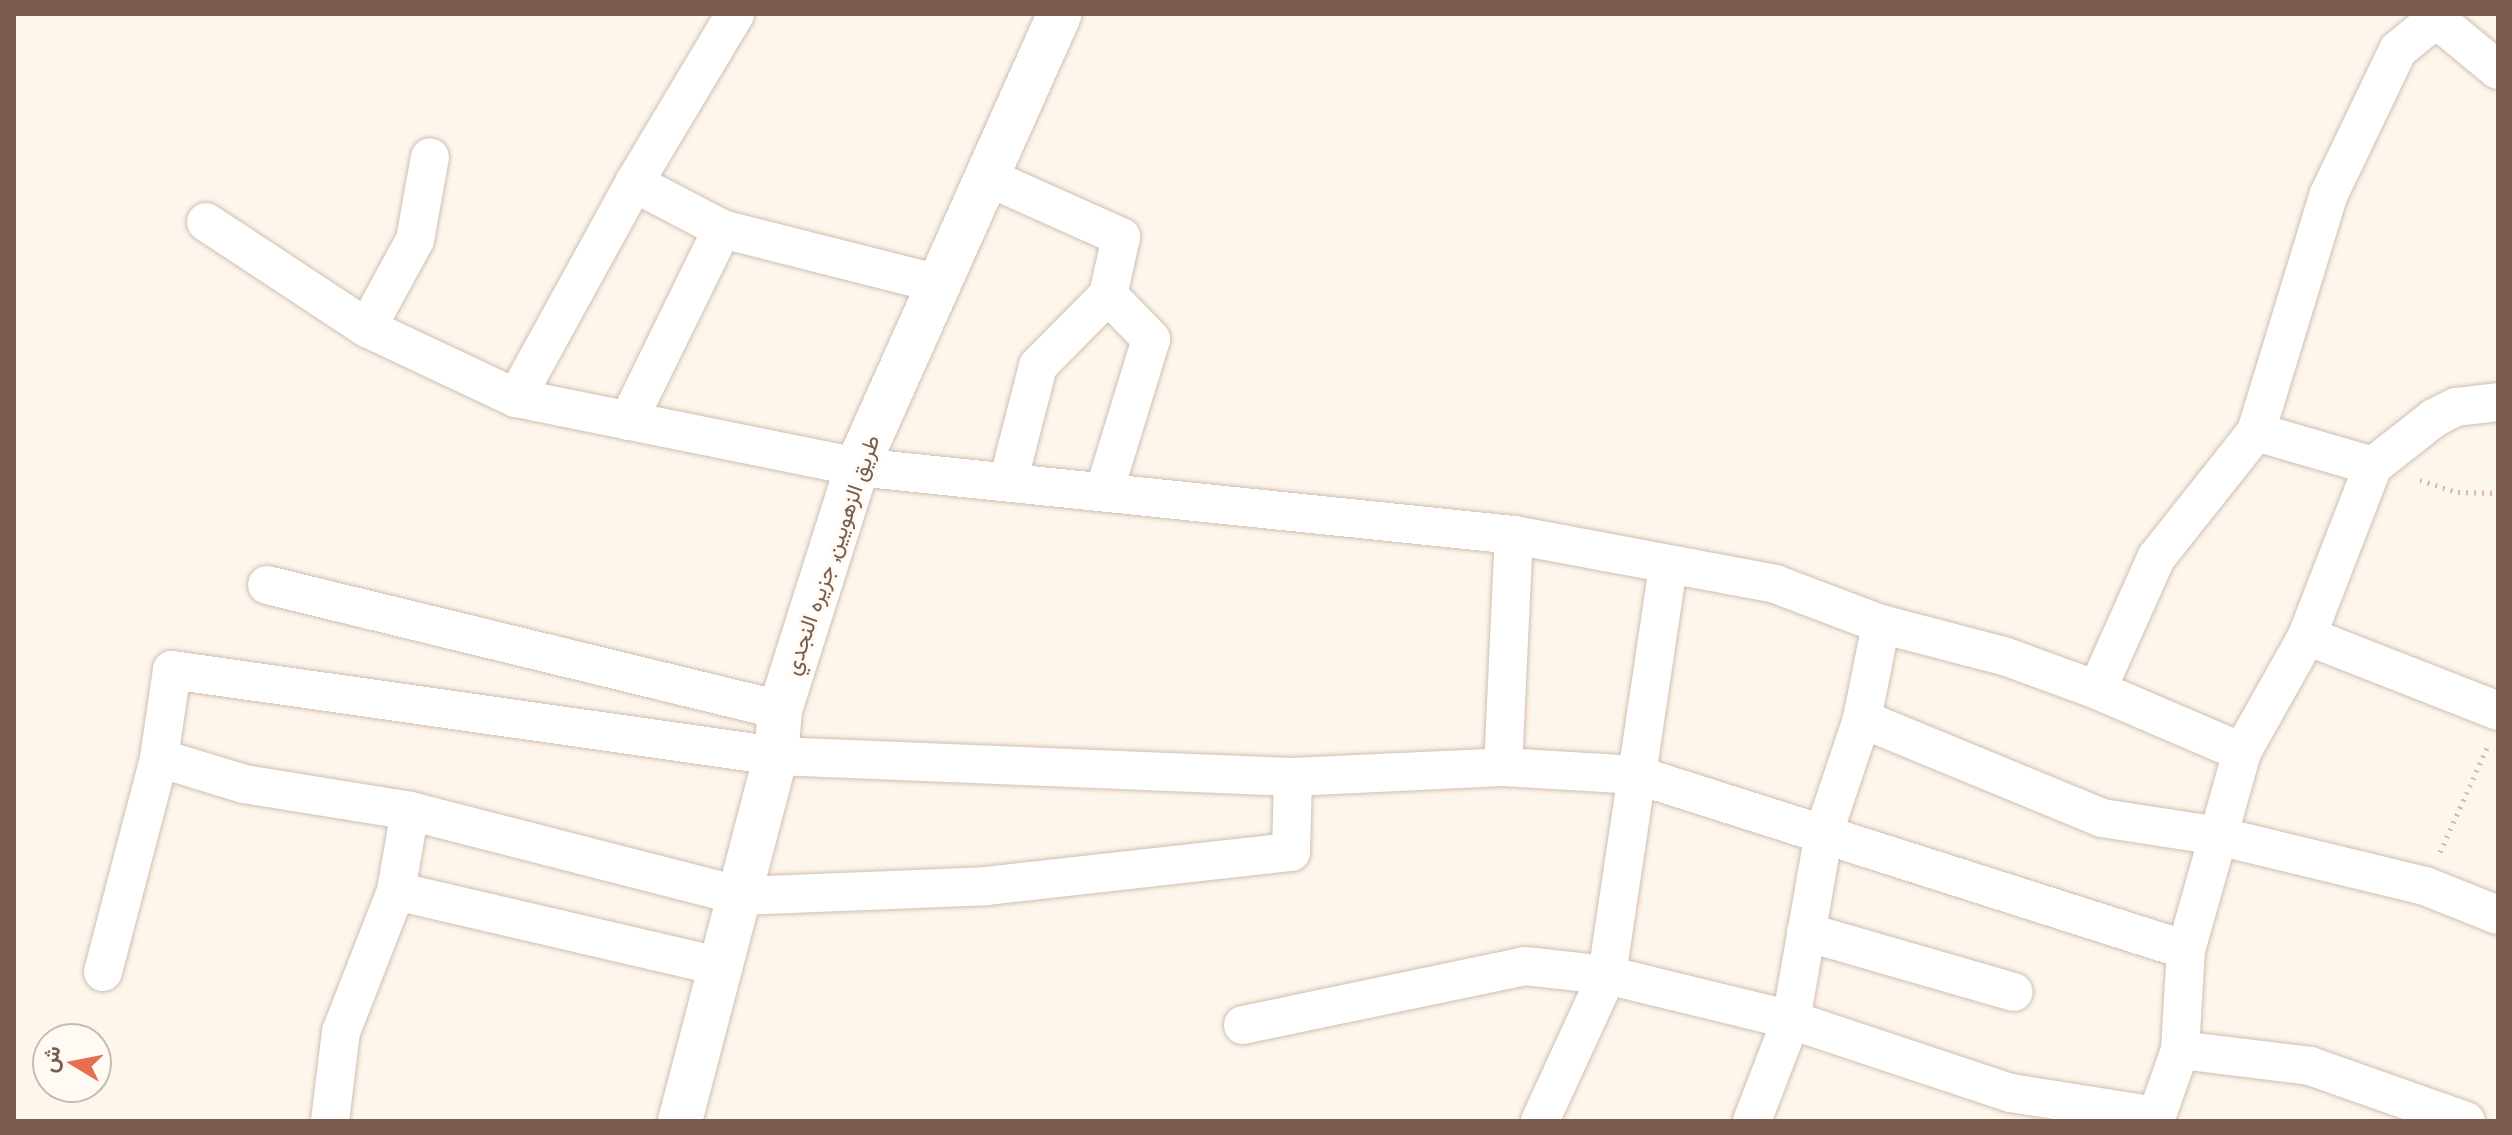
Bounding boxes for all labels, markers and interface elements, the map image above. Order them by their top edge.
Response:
street label: طريق الزهويين, جزيره النجدي [778,431,886,679]
north arrow [32,1023,112,1103]
text: ش [34,1044,66,1075]

